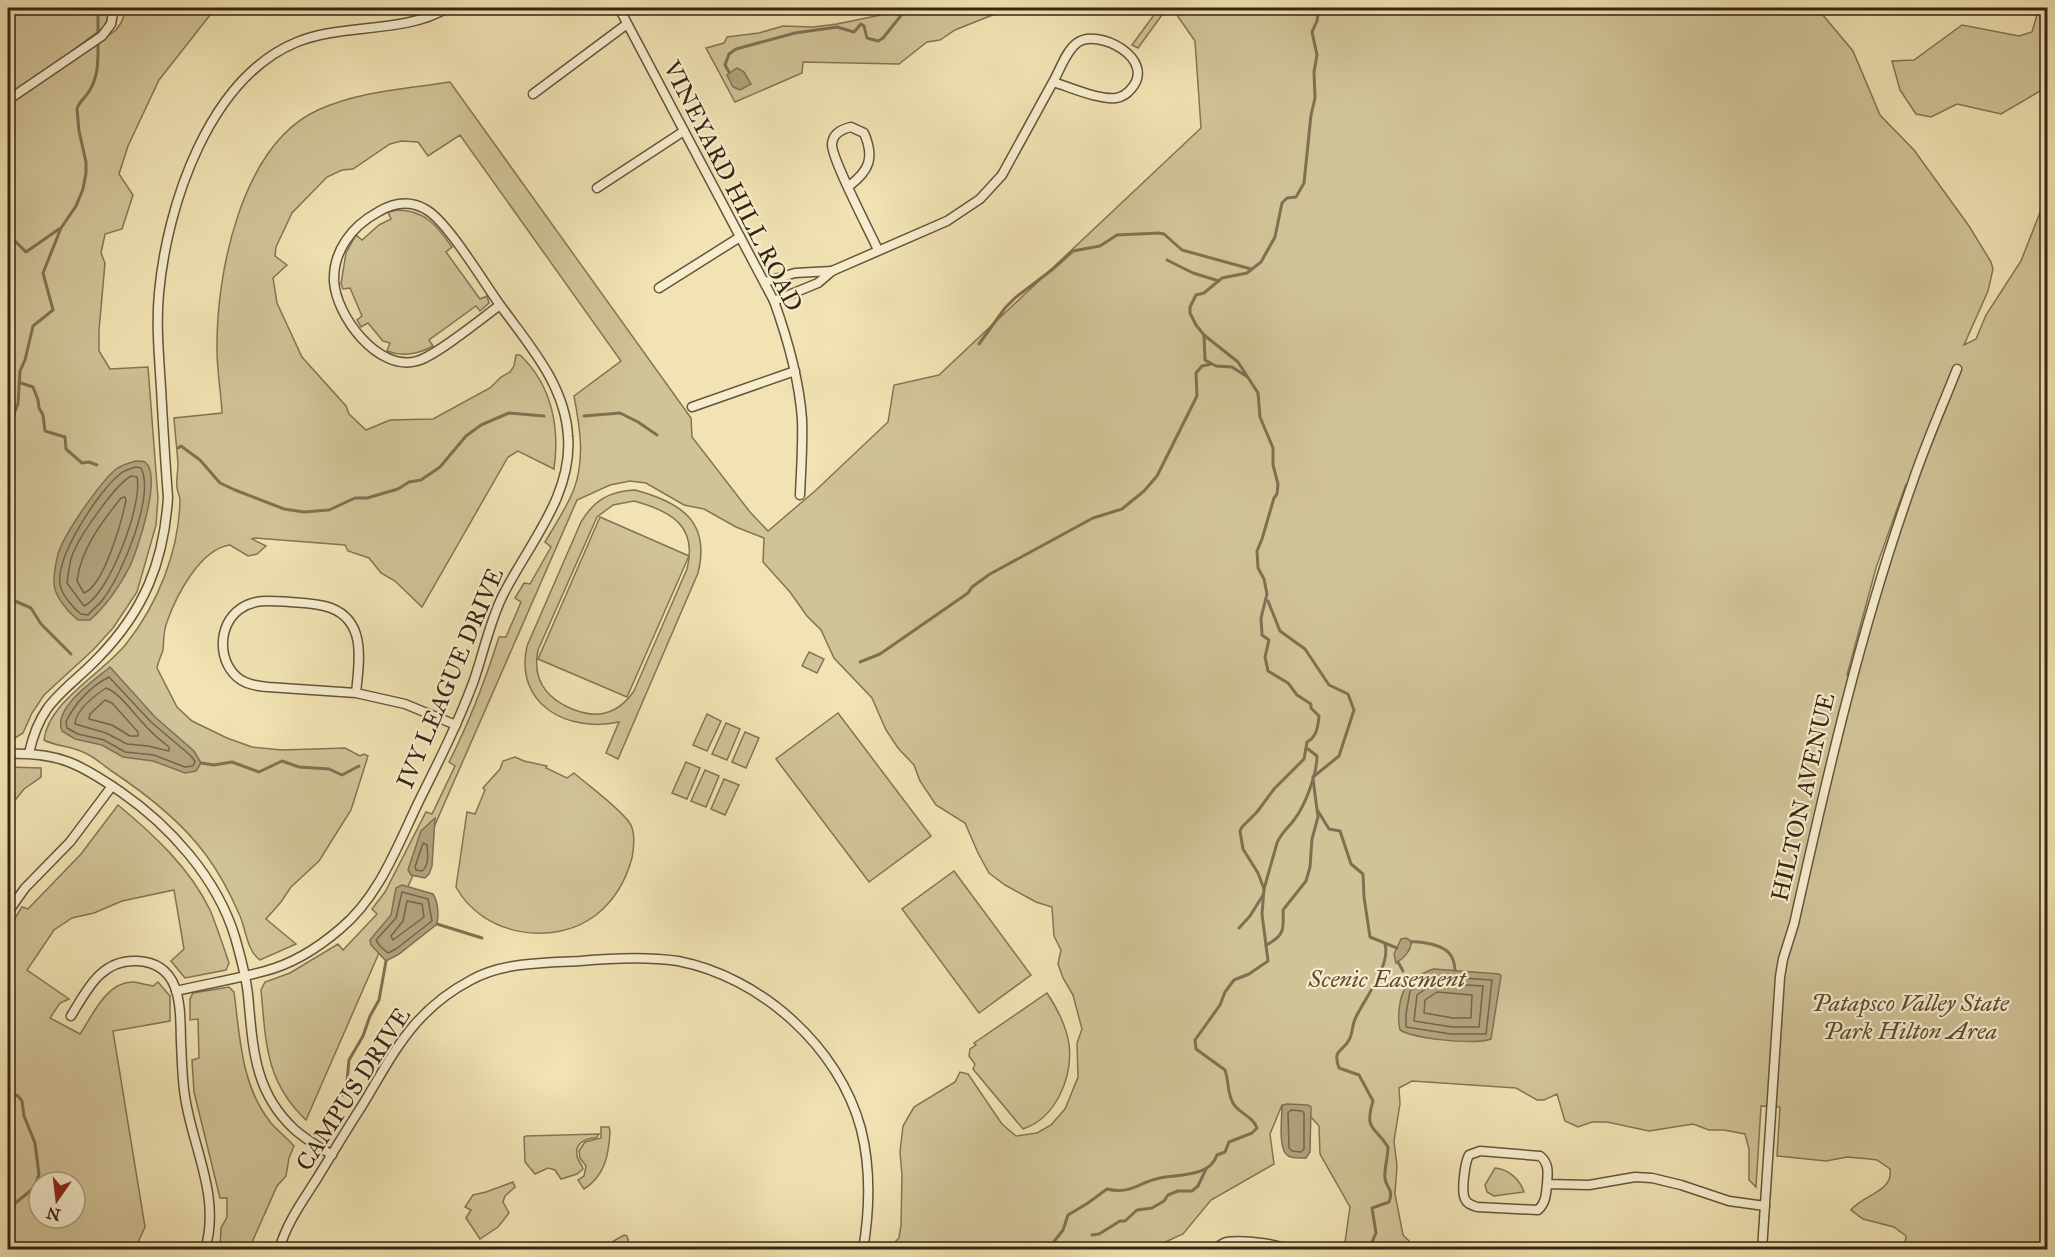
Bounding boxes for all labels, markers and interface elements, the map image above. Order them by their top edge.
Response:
street label: VINEYARD HILL ROAD [656,55,809,316]
street label: IVY LEAGUE DRIVE [390,563,510,793]
street label: HILTON AVENUE [1764,690,1842,904]
park label: Scenic Easement [1307,964,1467,994]
park label: Patapsco Valley State Park Hilton Area [1811,988,2010,1046]
street label: CAMPUS DRIVE [289,1002,417,1176]
north arrow [27,1170,87,1230]
text: N [44,1203,62,1225]

